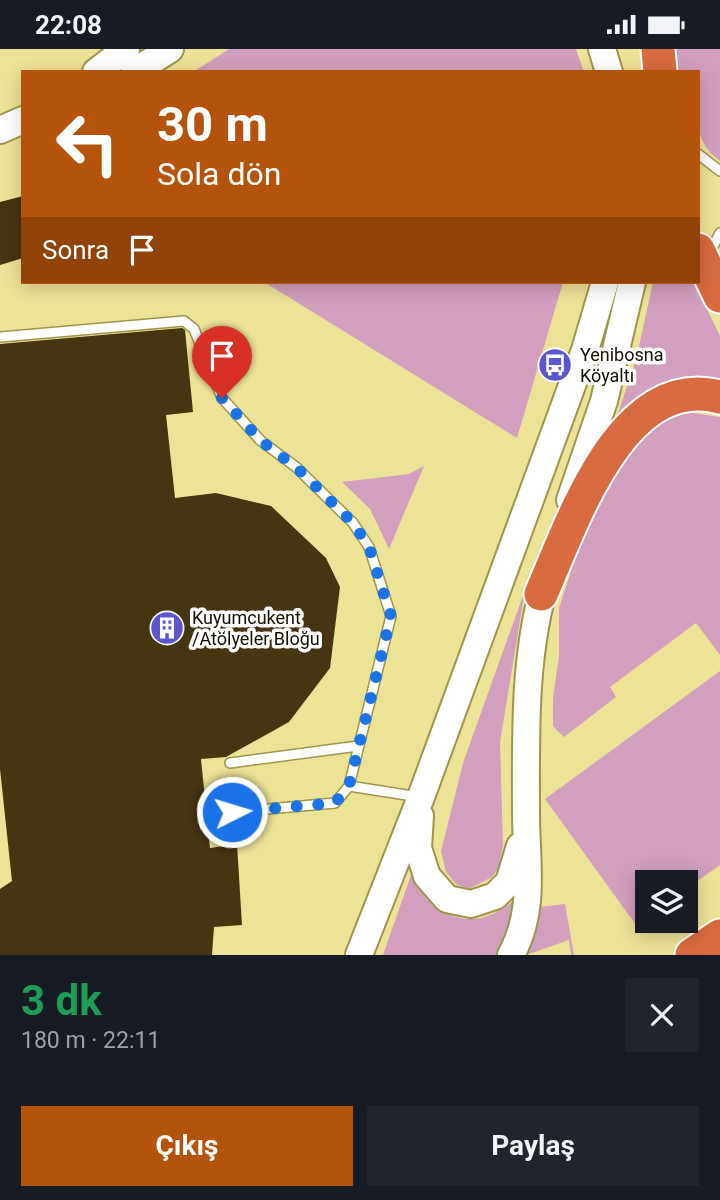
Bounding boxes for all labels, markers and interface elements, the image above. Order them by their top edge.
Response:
text: 22:08 [35,10,102,40]
text: 30 m [157,96,268,153]
icon: left [42,98,133,189]
text: Sola dön [157,155,281,193]
icon: arrive [123,231,161,269]
text: Sonra [42,235,109,265]
pin [192,326,252,398]
icon: arrive [203,337,241,375]
place label: Yenibosna Köyaltı [580,344,664,386]
bus stop icon: Yenibosna Köyaltı [536,346,574,384]
place label: Kuyumcukent /Atölyeler Bloğu [192,607,320,649]
building icon: Kuyumcukent /Atölyeler Bloğu [148,609,186,647]
position arrow [195,775,269,849]
map controls [635,870,698,933]
button: layers [635,870,698,933]
text: 3 dk [21,976,102,1025]
button: close [625,978,699,1052]
text: 180 m · 22:11 [21,1027,160,1054]
button: Çıkış [21,1106,353,1186]
button: Paylaş [367,1106,699,1186]

